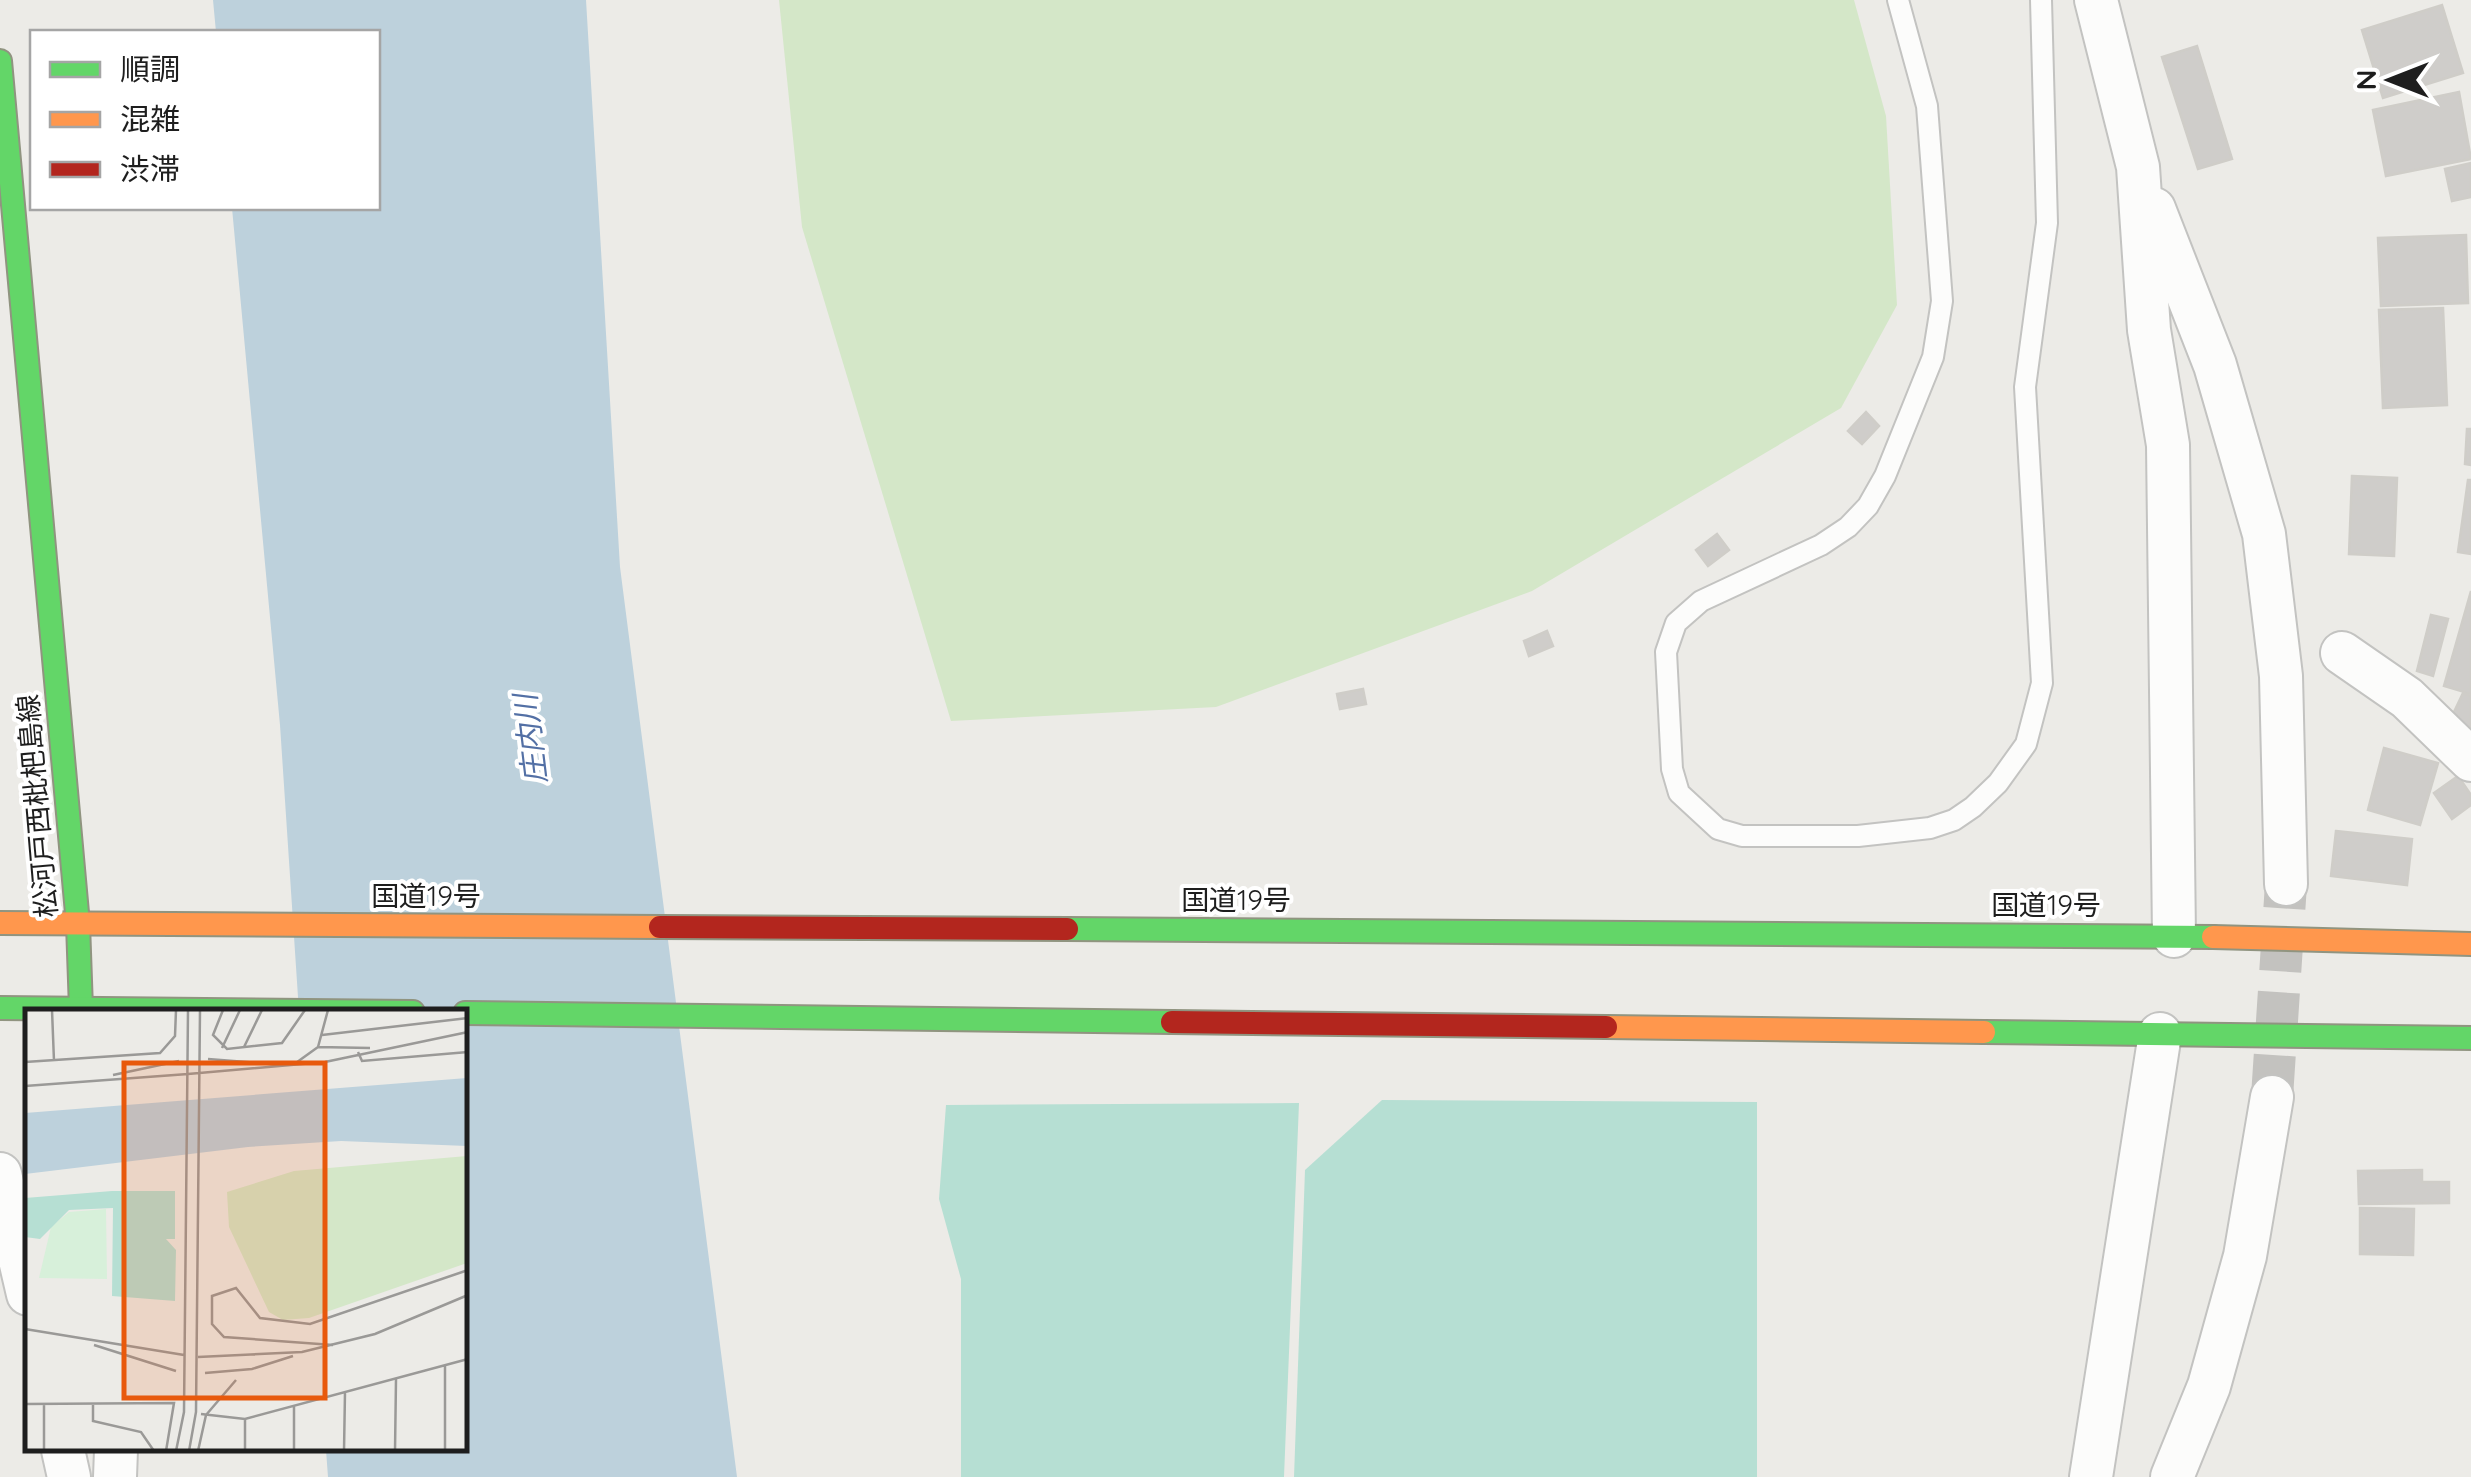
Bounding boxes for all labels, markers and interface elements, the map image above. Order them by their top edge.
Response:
legend [30,30,380,210]
north arrow [2341,30,2441,130]
text: 順調 [120,50,180,88]
text: N [2348,70,2383,90]
text: 混雑 [120,100,180,138]
text: 渋滞 [120,150,180,188]
water label: 庄内川 [505,689,554,786]
street label: 松河戸西枇杷島線 [9,693,64,919]
street label: 国道19号 [371,878,481,913]
street label: 国道19号 [1181,882,1291,917]
street label: 国道19号 [1991,887,2101,922]
inset map [25,1009,468,1452]

